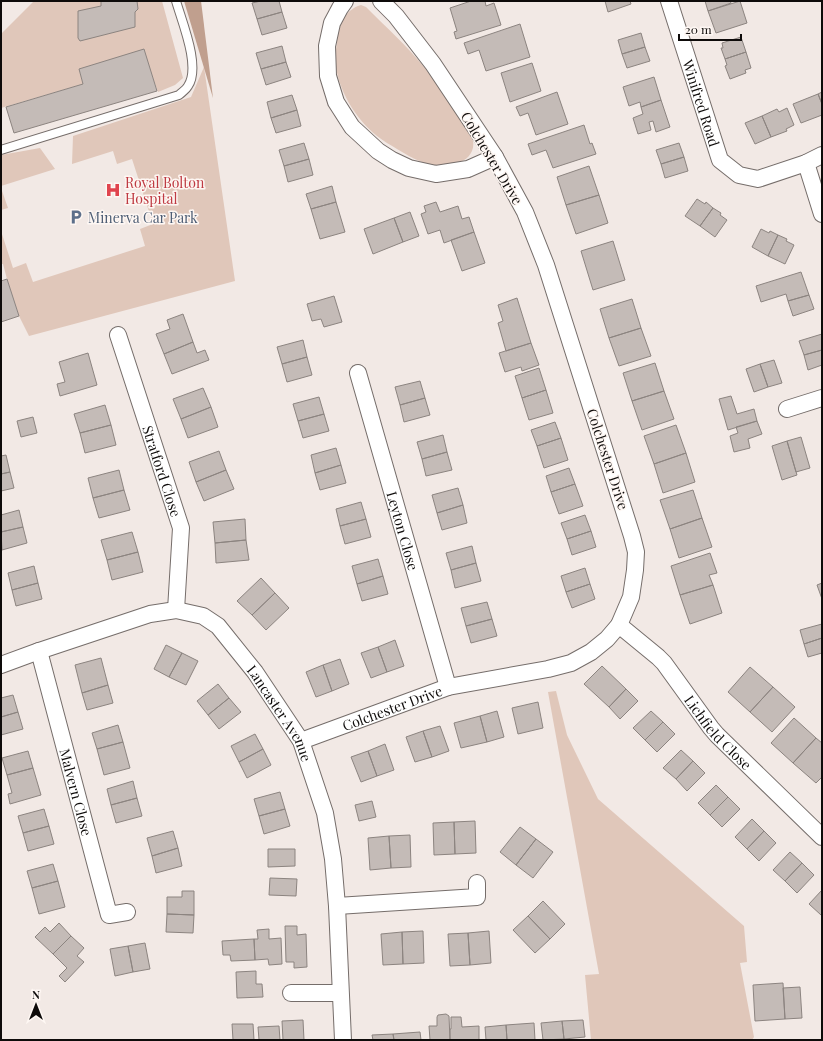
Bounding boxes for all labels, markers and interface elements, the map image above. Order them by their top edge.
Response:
scale bar [679,16,741,42]
text: 20 m [685,21,712,37]
street label: Winifred Road [679,56,724,149]
street label: Colchester Drive [457,108,527,208]
place label: Royal Bolton Hospital [125,173,205,208]
hospital icon: Royal Bolton Hospital [104,181,122,199]
parking icon: Minerva Car Park [67,208,85,226]
place label: Minerva Car Park [88,208,198,227]
street label: Colchester Drive [583,406,633,512]
street label: Stratford Close [139,423,186,519]
street label: Leyton Close [383,489,424,572]
street label: Lancaster Avenue [243,661,317,764]
street label: Colchester Drive [339,680,445,735]
street label: Lichfield Close [681,691,756,773]
street label: Malvern Close [56,746,97,838]
north arrow [16,985,56,1025]
text: N [32,987,40,1002]

